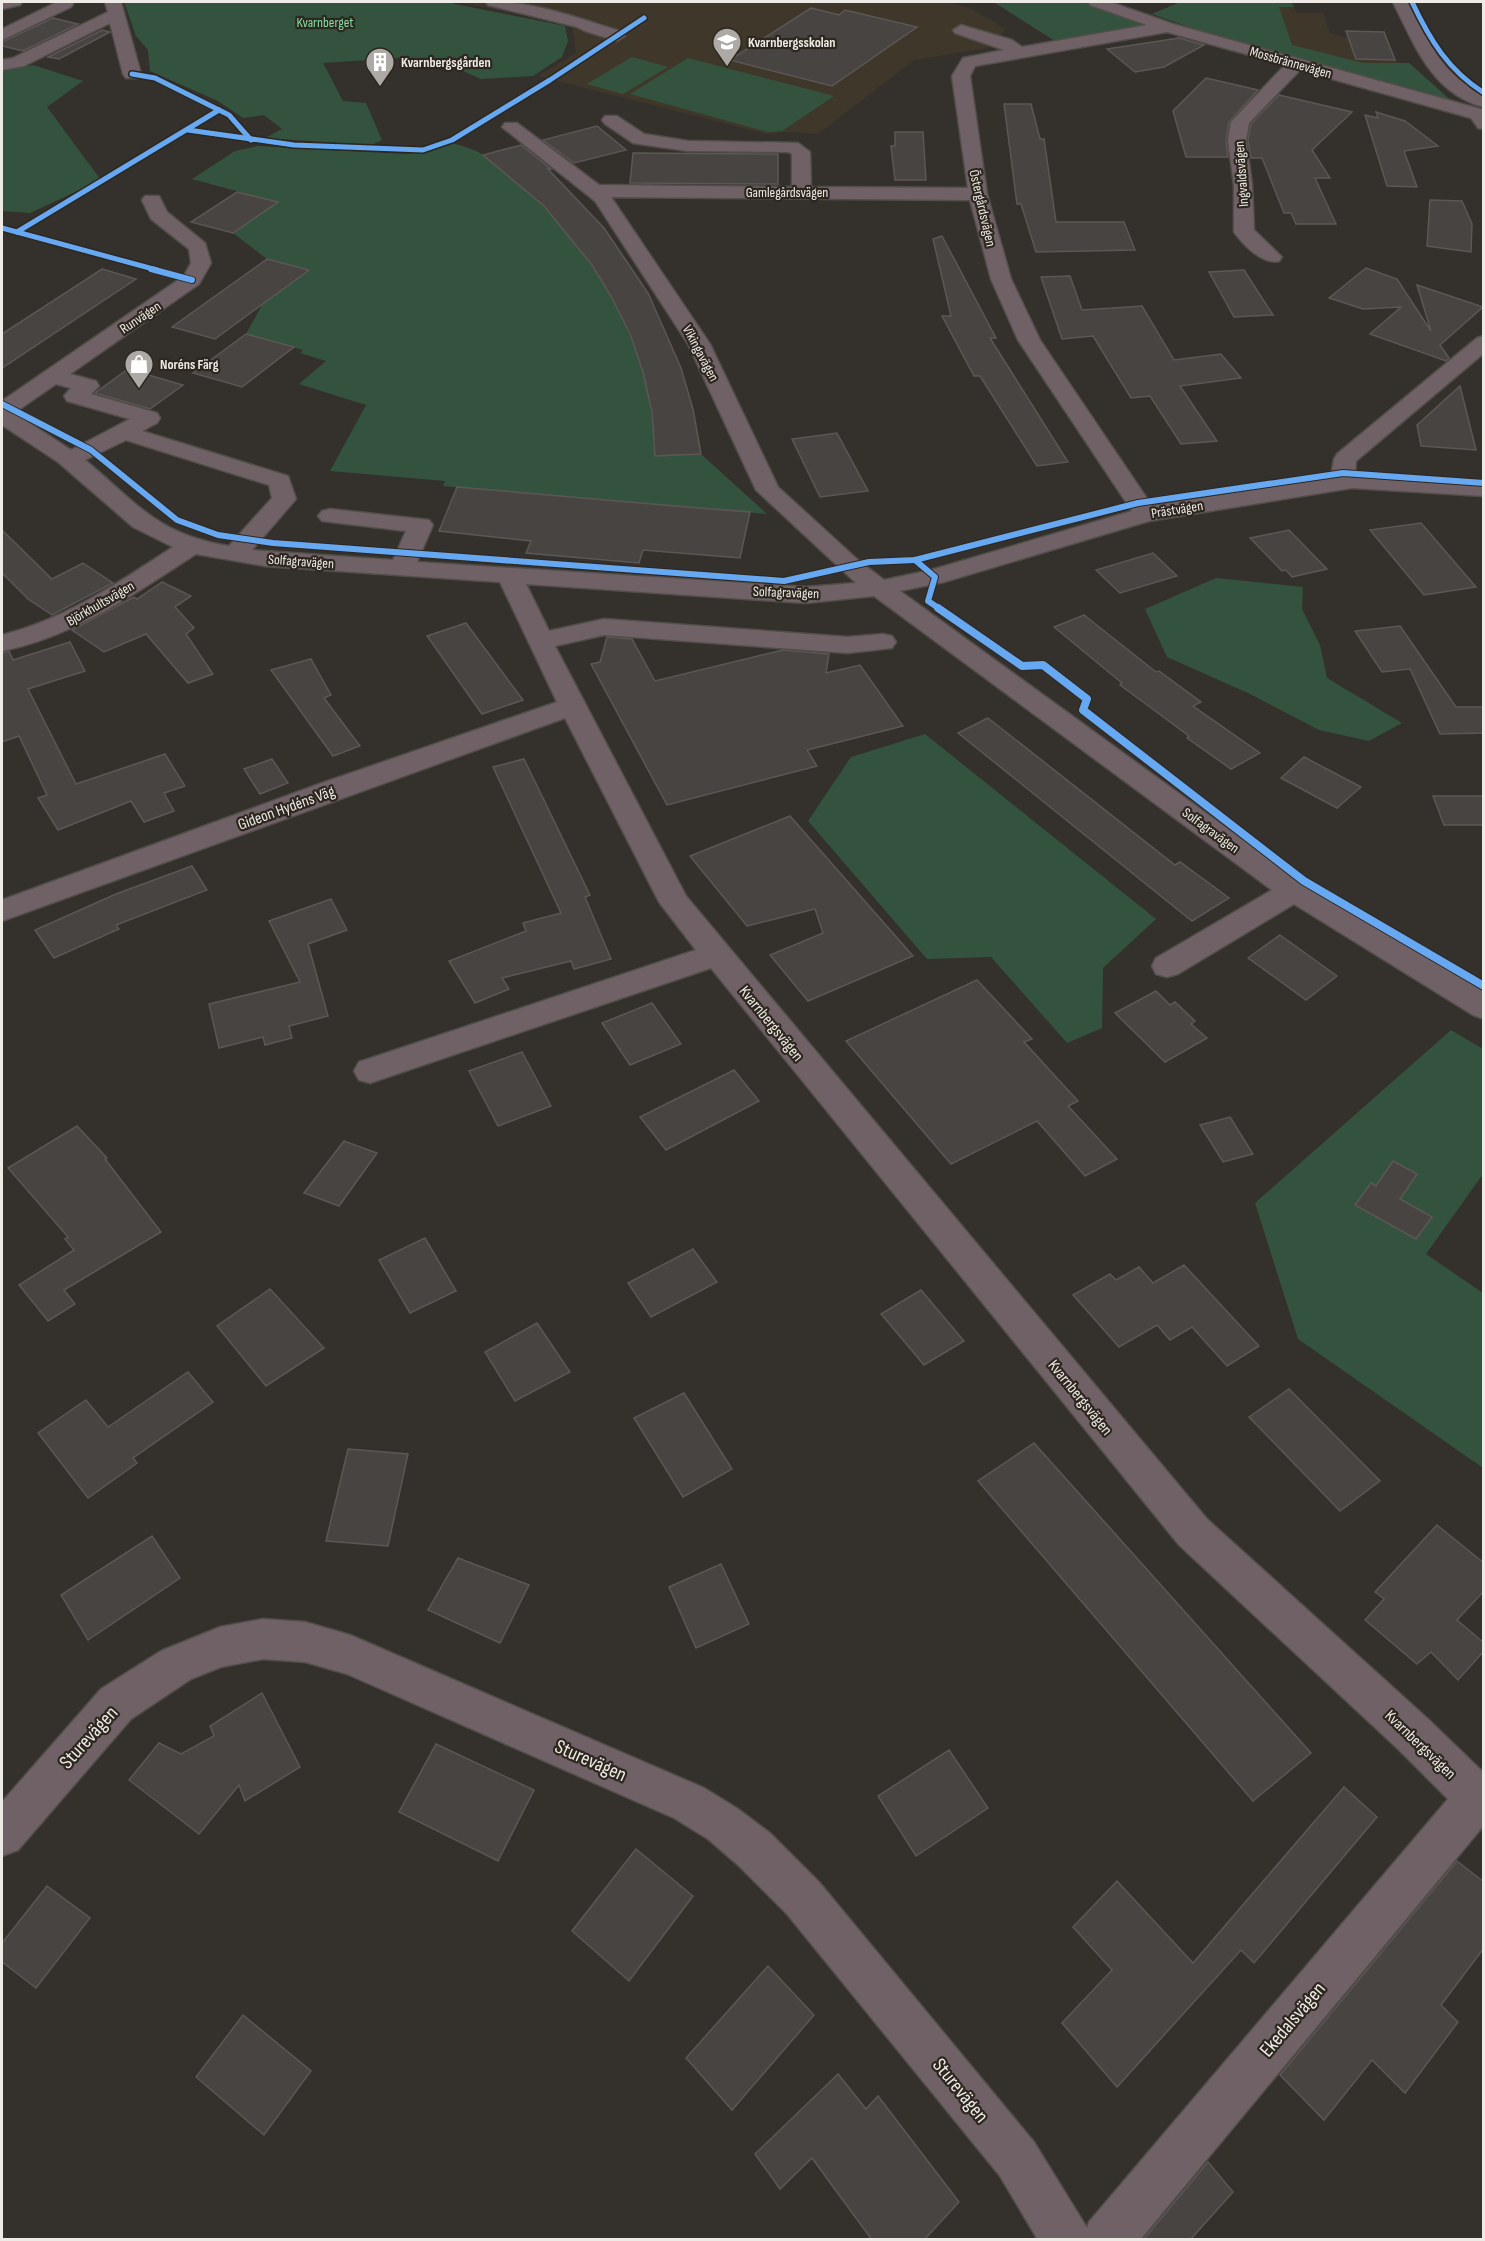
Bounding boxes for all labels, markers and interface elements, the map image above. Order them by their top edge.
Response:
park label: Kvarnberget [296,14,354,31]
school or university icon: Kvarnbergsskolan [711,26,743,68]
place label: Kvarnbergsskolan [748,34,836,51]
street label: Mossbrännevägen [1248,43,1334,82]
building icon: Kvarnbergsgården [364,46,396,88]
place label: Kvarnbergsgården [401,54,491,71]
street label: Ingvaldsvägen [1231,140,1252,207]
street label: Östergårdsvägen [965,168,1000,248]
street label: Gamlegårdsvägen [746,184,828,201]
street label: Runvägen [116,297,164,337]
street label: Vikingavägen [679,322,722,384]
shop icon: Noréns Färg [123,348,155,390]
place label: Noréns Färg [160,356,219,373]
street label: Prästvägen [1150,497,1204,522]
street label: Solfagravägen [267,551,335,572]
street label: Björkhultsvägen [63,577,137,630]
street label: Solfagravägen [753,583,819,602]
street label: Gideon Hydéns Väg [235,782,338,835]
street label: Solfagravägen [1179,804,1242,857]
street label: Kvarnbergsvägen [735,982,807,1065]
street label: Kvarnbergsvägen [1044,1356,1116,1439]
street label: Sturevägen [54,1701,123,1774]
street label: Kvarnbergsvägen [1380,1706,1459,1784]
street label: Sturevägen [551,1734,630,1787]
street label: Ekedalsvägen [1255,1977,1331,2062]
street label: Sturevägen [927,2054,993,2128]

